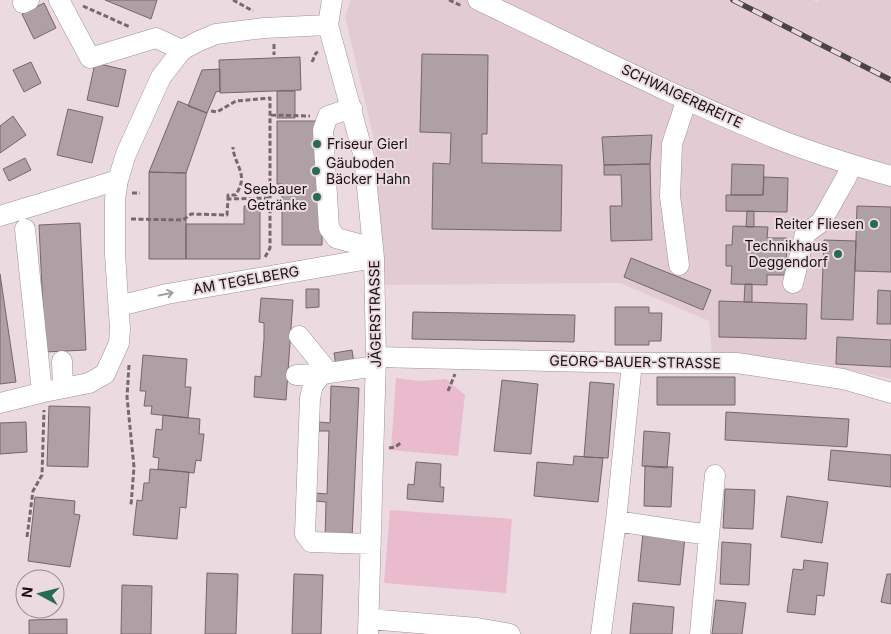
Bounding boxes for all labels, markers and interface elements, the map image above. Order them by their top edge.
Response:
street label: SCHWAIGERBREITE [619,60,745,131]
place label: Friseur Gierl [327,135,408,152]
marker: Friseur Gierl [311,138,323,150]
place label: Gäuboden Bäcker Hahn [326,154,411,187]
marker: Gäuboden Bäcker Hahn [310,165,322,177]
place label: Seebauer Getränke [243,180,307,213]
marker: Seebauer Getränke [311,191,323,203]
place label: Reiter Fliesen [775,215,864,232]
marker: Reiter Fliesen [868,218,880,230]
place label: Technikhaus Deggendorf [744,237,828,270]
marker: Technikhaus Deggendorf [832,248,844,260]
street label: JÄGERSTRASSE [365,260,384,368]
street label: AM TEGELBERG [191,262,300,297]
one-way arrow [158,289,174,299]
street label: GEORG-BAUER-STRASSE [549,352,721,371]
north arrow [15,569,65,619]
text: N [18,586,36,599]

